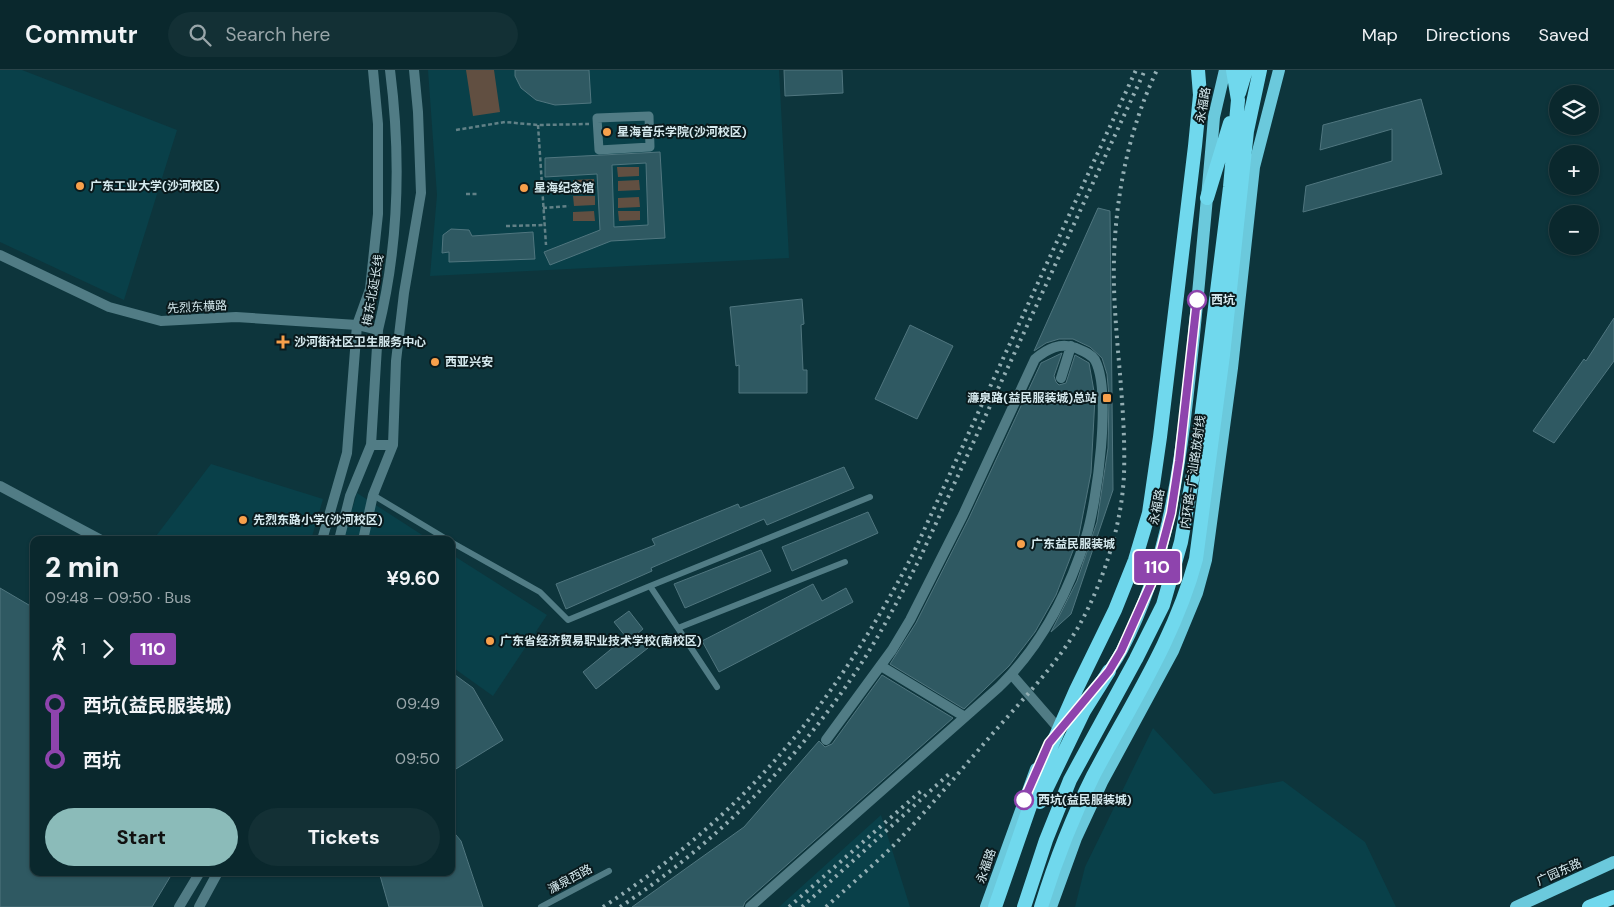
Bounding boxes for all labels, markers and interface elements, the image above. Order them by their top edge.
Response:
search box [168,12,518,57]
text: Commutr [25,19,138,50]
icon: search [186,21,214,49]
text: Search here [226,22,330,47]
text: Map [1362,23,1398,47]
text: Directions [1426,23,1511,47]
text: Saved [1539,23,1589,47]
map controls [1549,85,1599,255]
button: layers [1549,85,1599,135]
street label: 永福路 [1192,86,1214,124]
place label: 星海音乐学院(沙河校区) [617,124,747,140]
marker: 星海音乐学院(沙河校区) [601,126,613,138]
button: + [1549,145,1599,195]
place label: 广东工业大学(沙河校区) [90,178,220,194]
marker: 广东工业大学(沙河校区) [74,180,86,192]
place label: 星海纪念馆 [534,180,594,196]
marker: 星海纪念馆 [518,182,530,194]
button: − [1549,205,1599,255]
street label: 梅东北延长线 [359,253,387,327]
marker: 西坑 [1187,290,1207,310]
place label: 西坑 [1211,292,1235,308]
street label: 先烈东横路 [167,297,227,317]
place label: 沙河街社区卫生服务中心 [294,334,426,350]
marker: 沙河街社区卫生服务中心 [276,335,290,349]
place label: 西亚兴安 [445,354,493,370]
marker: 西亚兴安 [429,356,441,368]
place label: 濂泉路(益民服装城)总站 [967,390,1097,406]
marker: 濂泉路(益民服装城)总站 [1101,392,1113,404]
street label: 内环路-广汕路放射线 [1177,414,1209,530]
street label: 永福路 [1146,488,1168,526]
place label: 先烈东路小学(沙河校区) [253,512,383,528]
marker: 先烈东路小学(沙河校区) [237,514,249,526]
place label: 广东益民服装城 [1031,536,1115,552]
marker: 广东益民服装城 [1015,538,1027,550]
text: 2 min [45,549,119,586]
line badge: 110 [1128,551,1186,583]
text: 110 [1144,555,1170,579]
text: ¥9.60 [387,566,440,591]
text: 09:48 – 09:50 · Bus [45,587,191,608]
place label: 广东省经济贸易职业技术学校(南校区) [500,633,702,649]
icon: walk [45,635,73,663]
icon: forward [94,635,122,663]
marker: 广东省经济贸易职业技术学校(南校区) [484,635,496,647]
text: 110 [140,637,166,661]
text: 1 [81,638,86,659]
text: 西坑(益民服装城) [83,693,231,718]
text: 09:49 [396,693,440,714]
text: 西坑 [83,748,121,773]
text: 09:50 [395,748,440,769]
marker: 西坑(益民服装城) [1014,790,1034,810]
place label: 西坑(益民服装城) [1038,792,1132,808]
button: Start [45,808,238,866]
button: Tickets [248,808,440,866]
street label: 永福路 [973,846,999,886]
street label: 广园东路 [1534,855,1584,889]
street label: 濂泉西路 [545,861,595,897]

